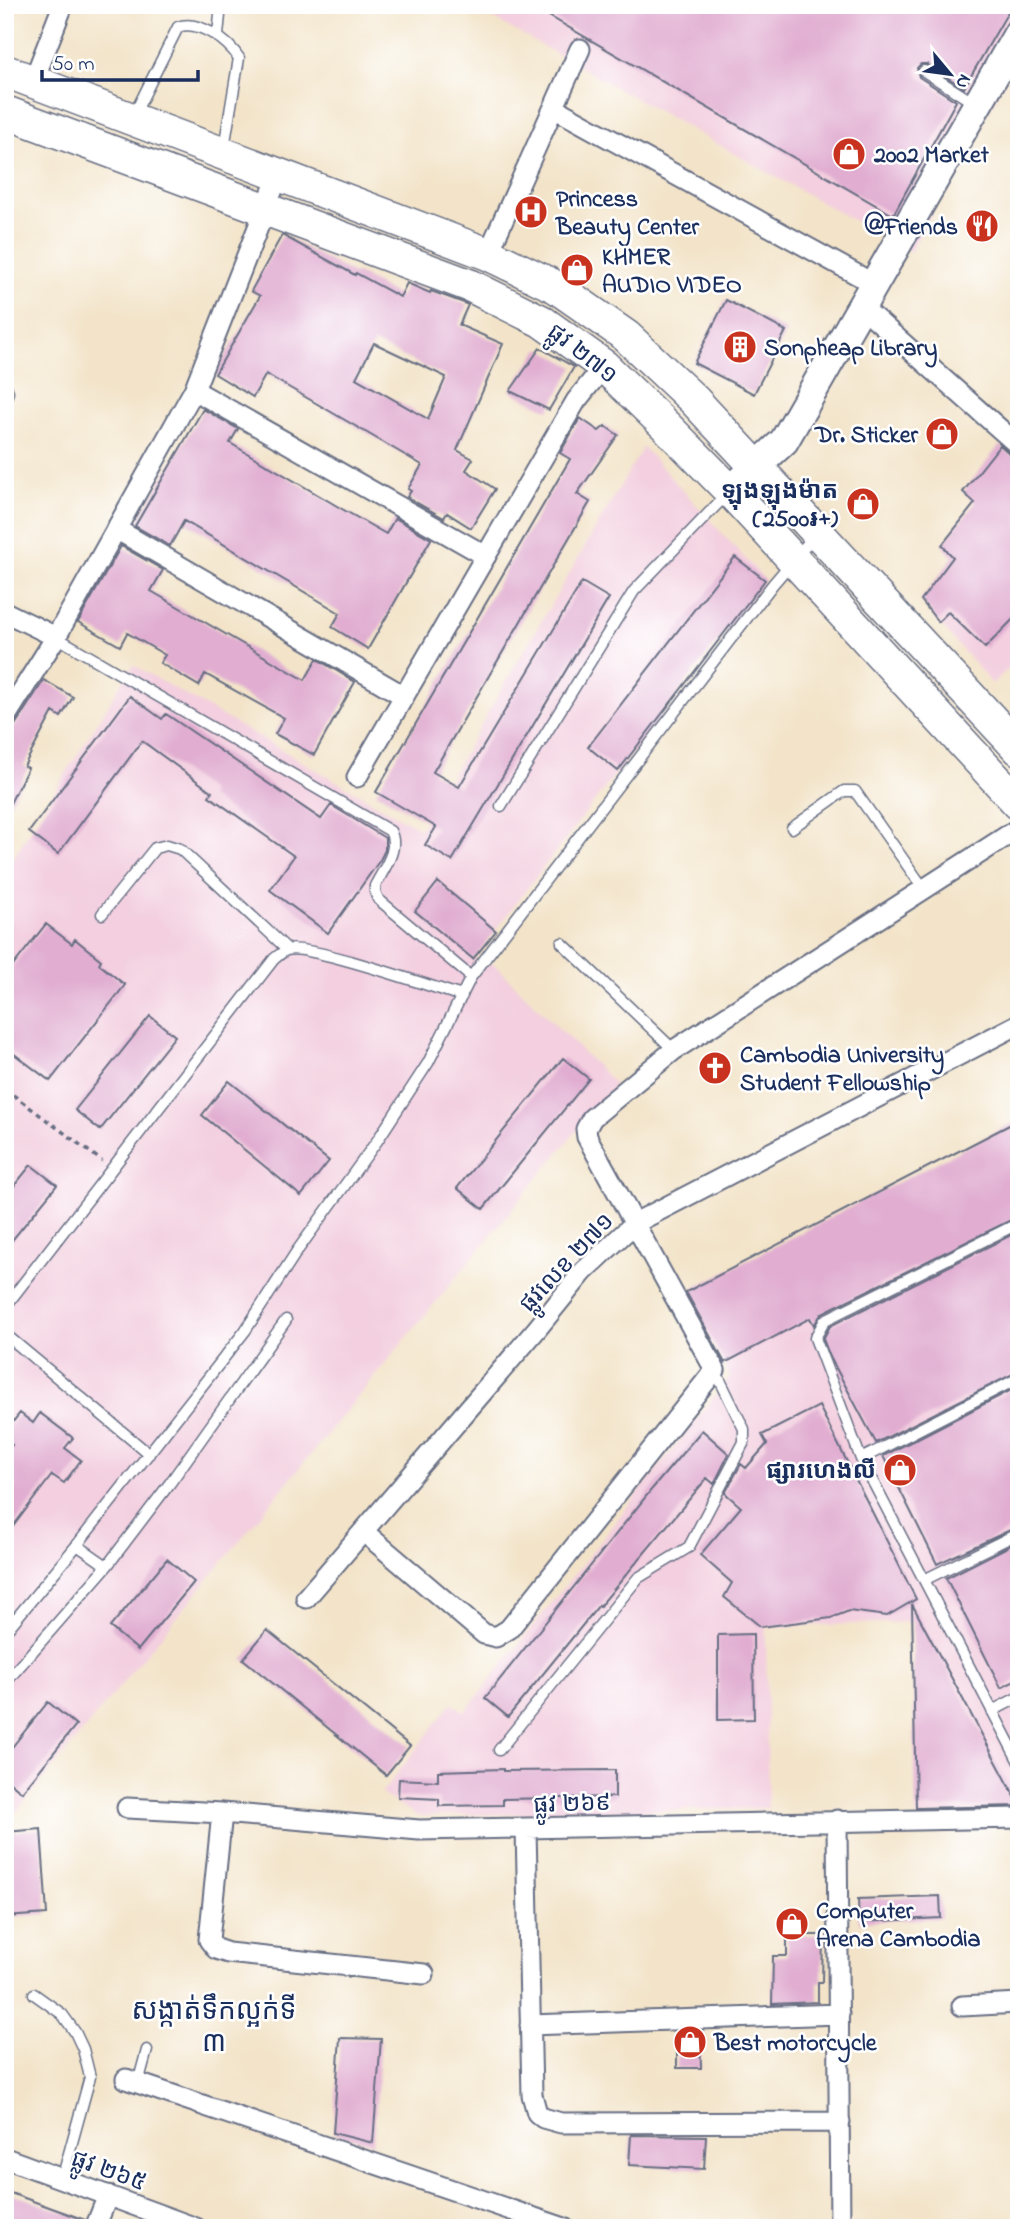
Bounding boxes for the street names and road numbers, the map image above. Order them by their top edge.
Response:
street label: ផ្លូវ ២៧១ [537,316,624,395]
street label: ផ្លូវលេខ ២៧១ [512,1206,625,1323]
street label: ផ្លូវ ២៦៩ [533,1787,612,1826]
street label: ផ្លូវ ២៦៥ [65,2143,151,2204]

